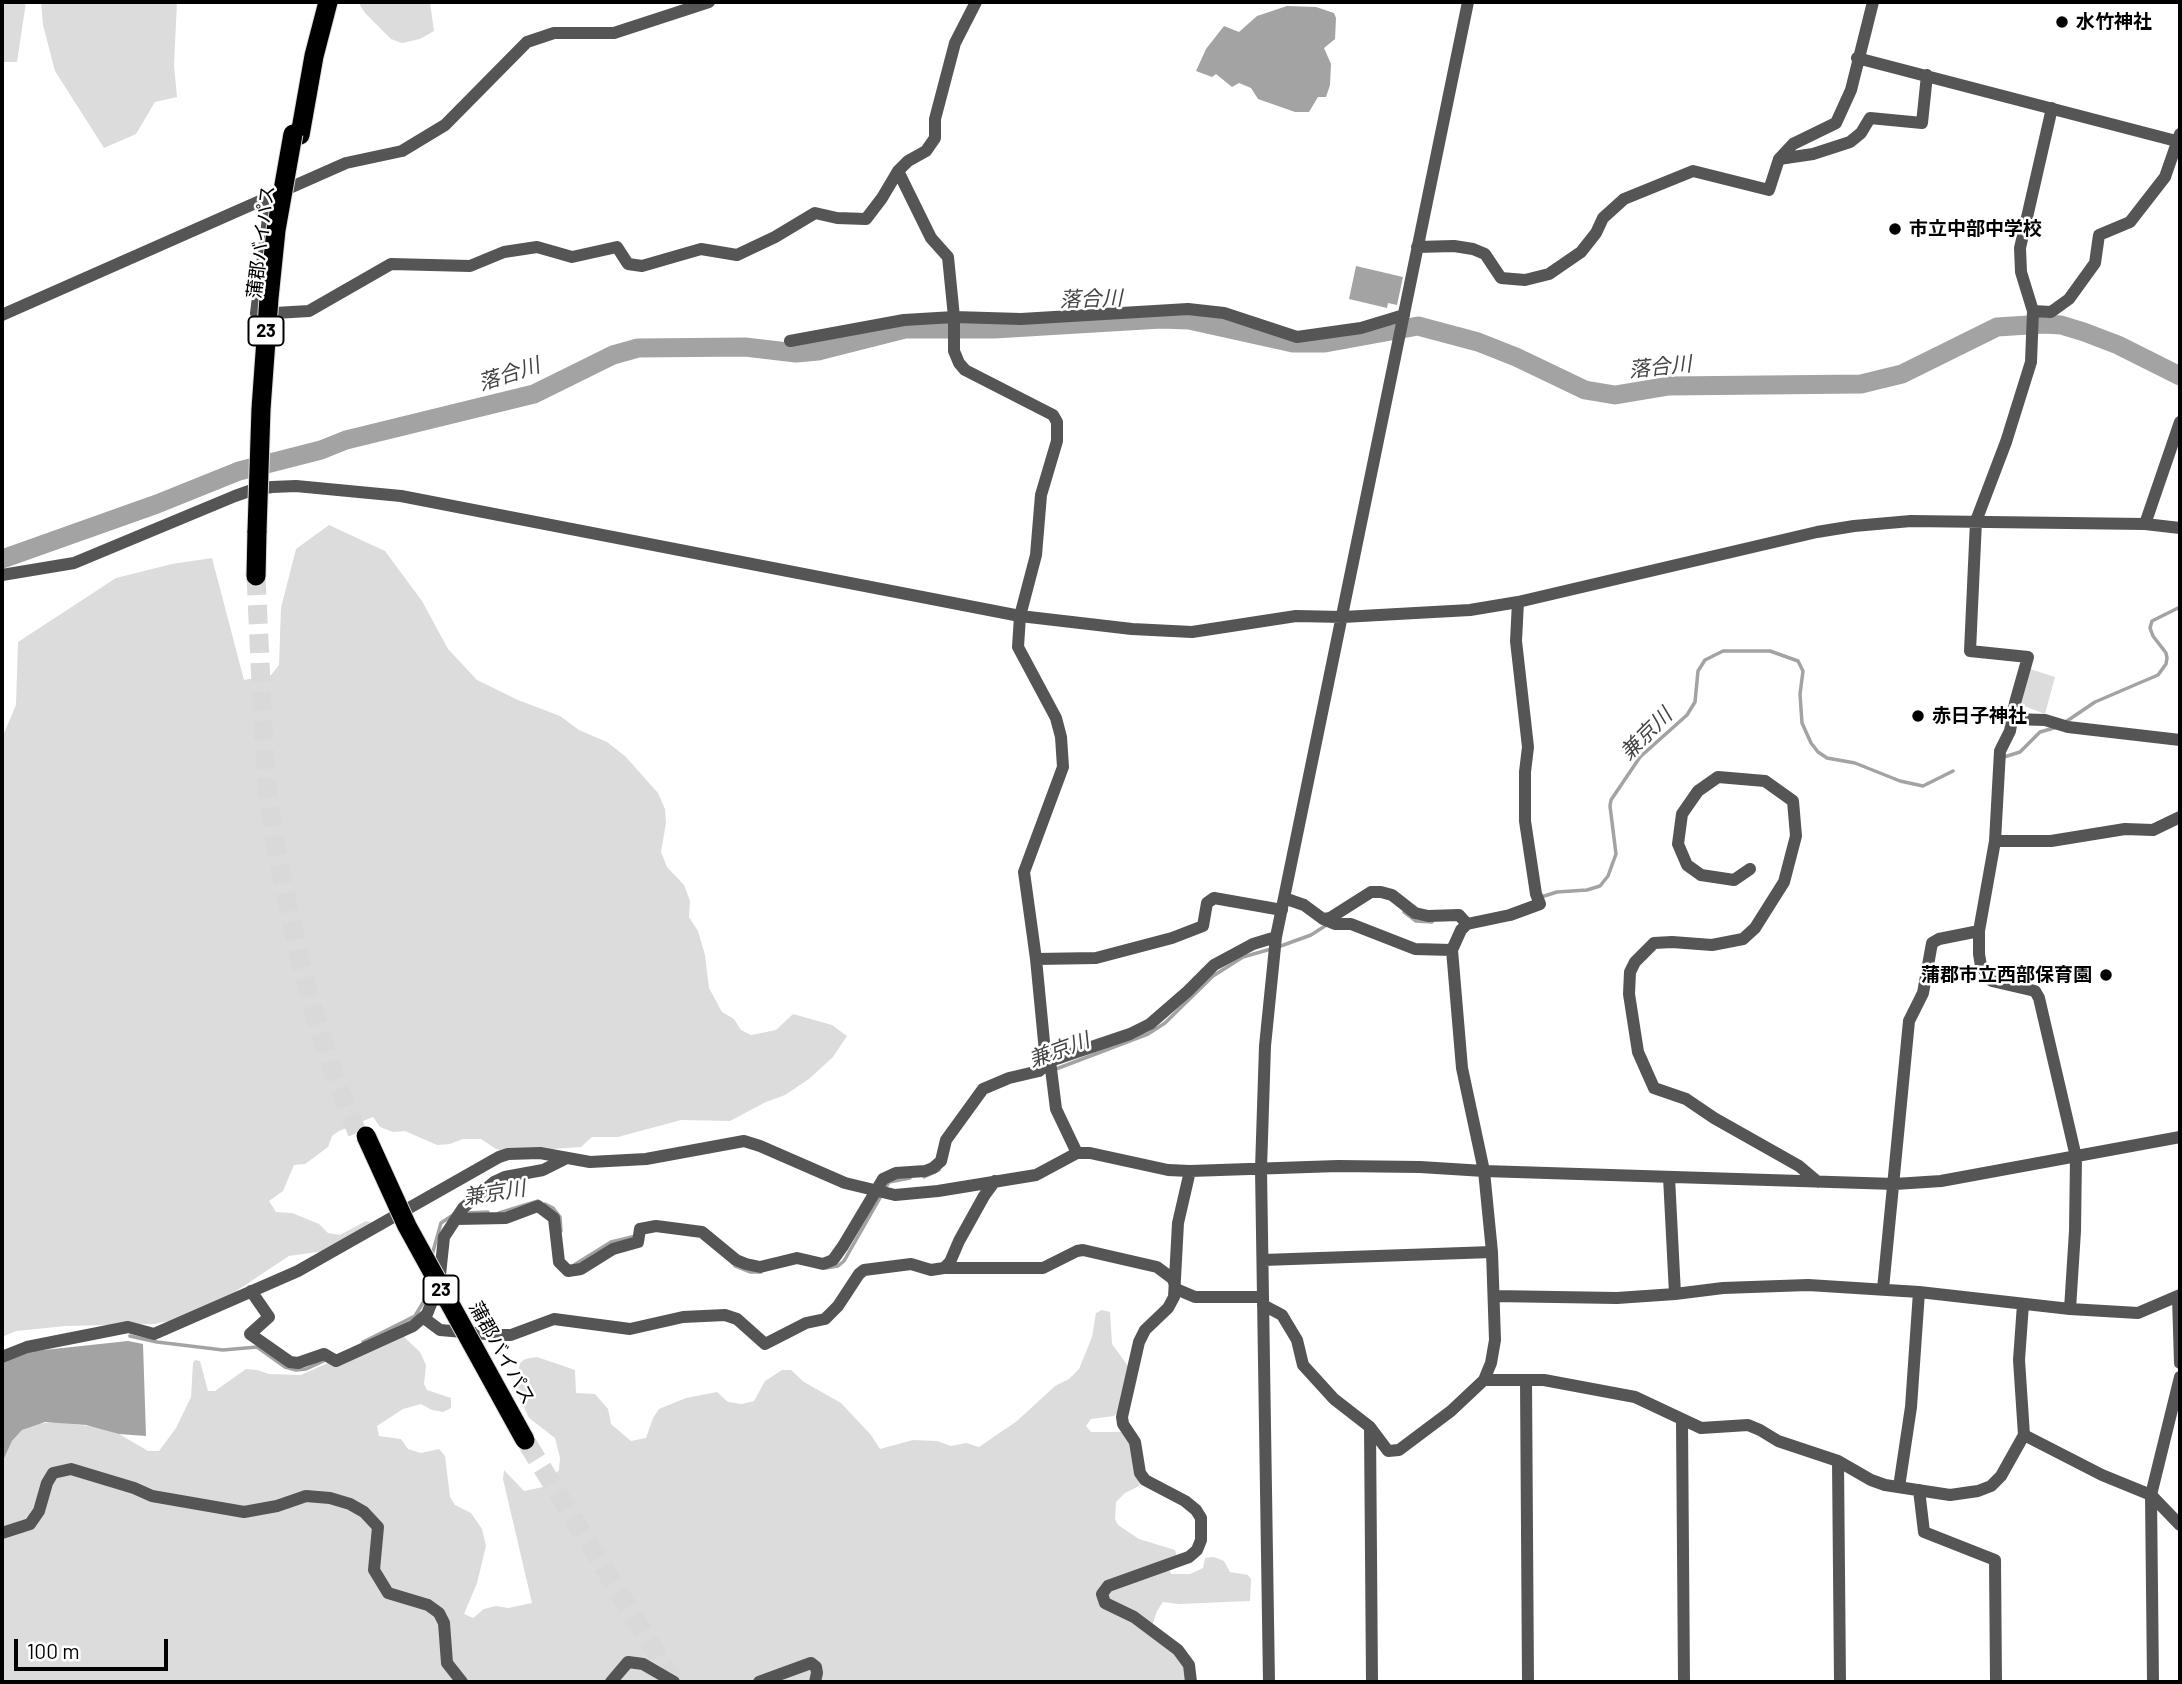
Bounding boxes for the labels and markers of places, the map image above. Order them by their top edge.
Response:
place label: 水竹神社 [2076,11,2152,33]
marker: 水竹神社 [2054,14,2070,30]
place label: 市立中部中学校 [1909,218,2042,240]
marker: 市立中部中学校 [1887,221,1903,237]
place label: 赤日子神社 [1932,705,2027,727]
marker: 赤日子神社 [1910,708,1926,724]
place label: 蒲郡市立西部保育園 [1921,964,2092,986]
marker: 蒲郡市立西部保育園 [2098,967,2114,983]

